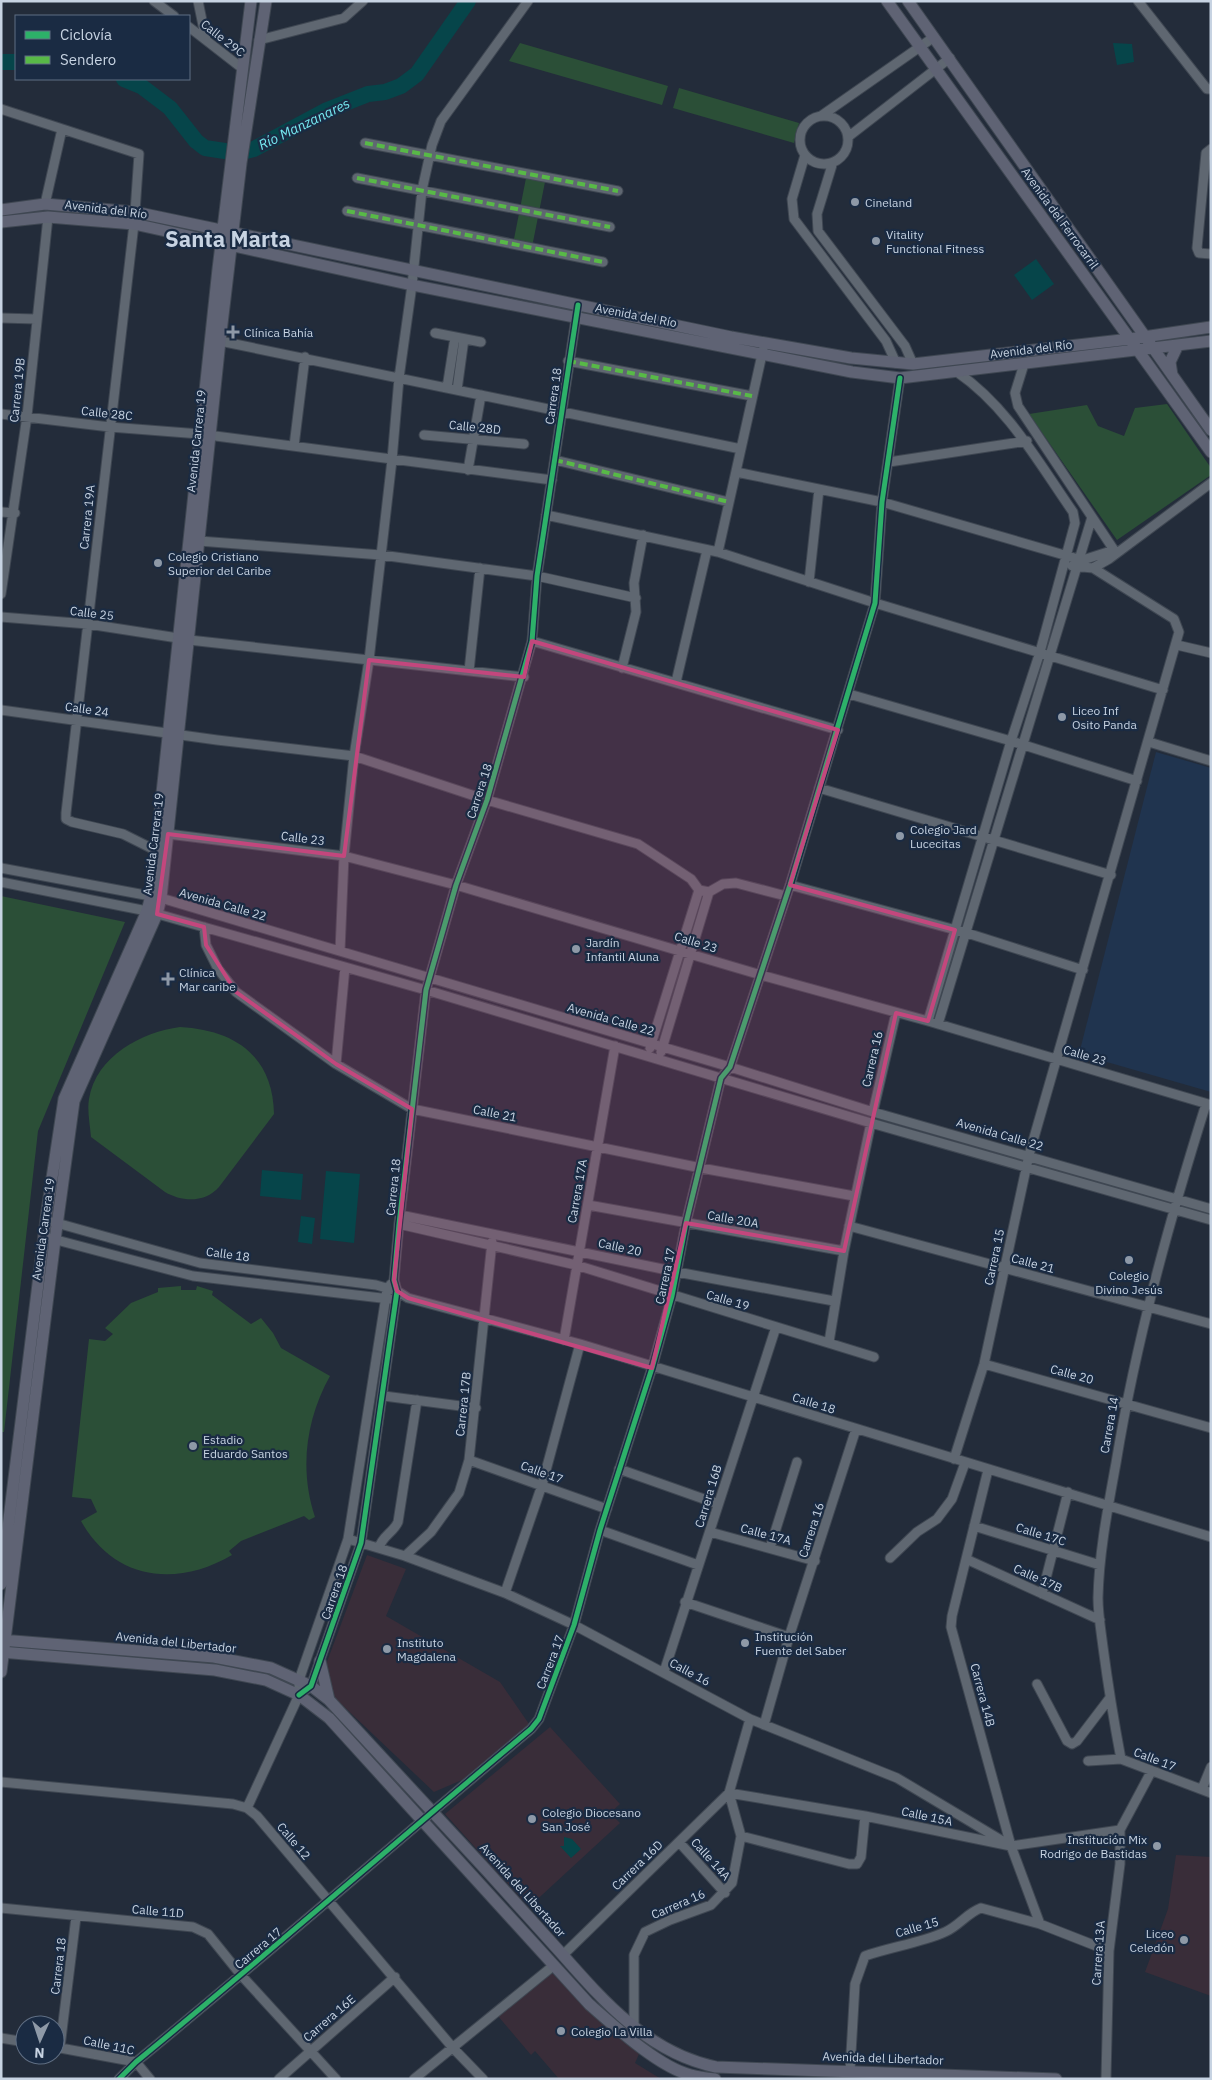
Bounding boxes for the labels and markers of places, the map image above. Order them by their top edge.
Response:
place label: Cineland [865,195,912,210]
marker: Cineland [849,196,861,208]
place label: Vitality Functional Fitness [886,227,984,256]
marker: Vitality Functional Fitness [870,235,882,247]
marker: Clínica Bahía [226,325,240,339]
place label: Clínica Bahía [244,325,314,340]
place label: Colegio Cristiano Superior del Caribe [168,549,272,578]
marker: Colegio Cristiano Superior del Caribe [152,557,164,569]
place label: Liceo Inf Osito Panda [1072,703,1137,732]
marker: Liceo Inf Osito Panda [1056,711,1068,723]
place label: Colegio Jard Lucecitas [910,822,977,851]
marker: Colegio Jard Lucecitas [894,830,906,842]
place label: Jardín Infantil Aluna [586,935,660,964]
marker: Jardín Infantil Aluna [570,943,582,955]
place label: Clínica Mar caribe [179,965,236,994]
marker: Clínica Mar caribe [161,972,175,986]
marker: Colegio Divino Jesús [1123,1254,1135,1266]
place label: Colegio Divino Jesús [1095,1268,1163,1297]
place label: Estadio Eduardo Santos [203,1432,288,1461]
marker: Estadio Eduardo Santos [187,1440,199,1452]
place label: Institución Fuente del Saber [755,1629,847,1658]
place label: Instituto Magdalena [397,1635,456,1664]
marker: Institución Fuente del Saber [739,1637,751,1649]
marker: Instituto Magdalena [381,1643,393,1655]
place label: Colegio Diocesano San José [542,1805,641,1834]
marker: Colegio Diocesano San José [526,1813,538,1825]
place label: Institución Mix Rodrigo de Bastidas [1040,1832,1147,1861]
marker: Institución Mix Rodrigo de Bastidas [1151,1840,1163,1852]
place label: Liceo Celedón [1130,1926,1174,1955]
marker: Liceo Celedón [1178,1934,1190,1946]
place label: Colegio La Villa [571,2024,653,2039]
marker: Colegio La Villa [555,2025,567,2037]

